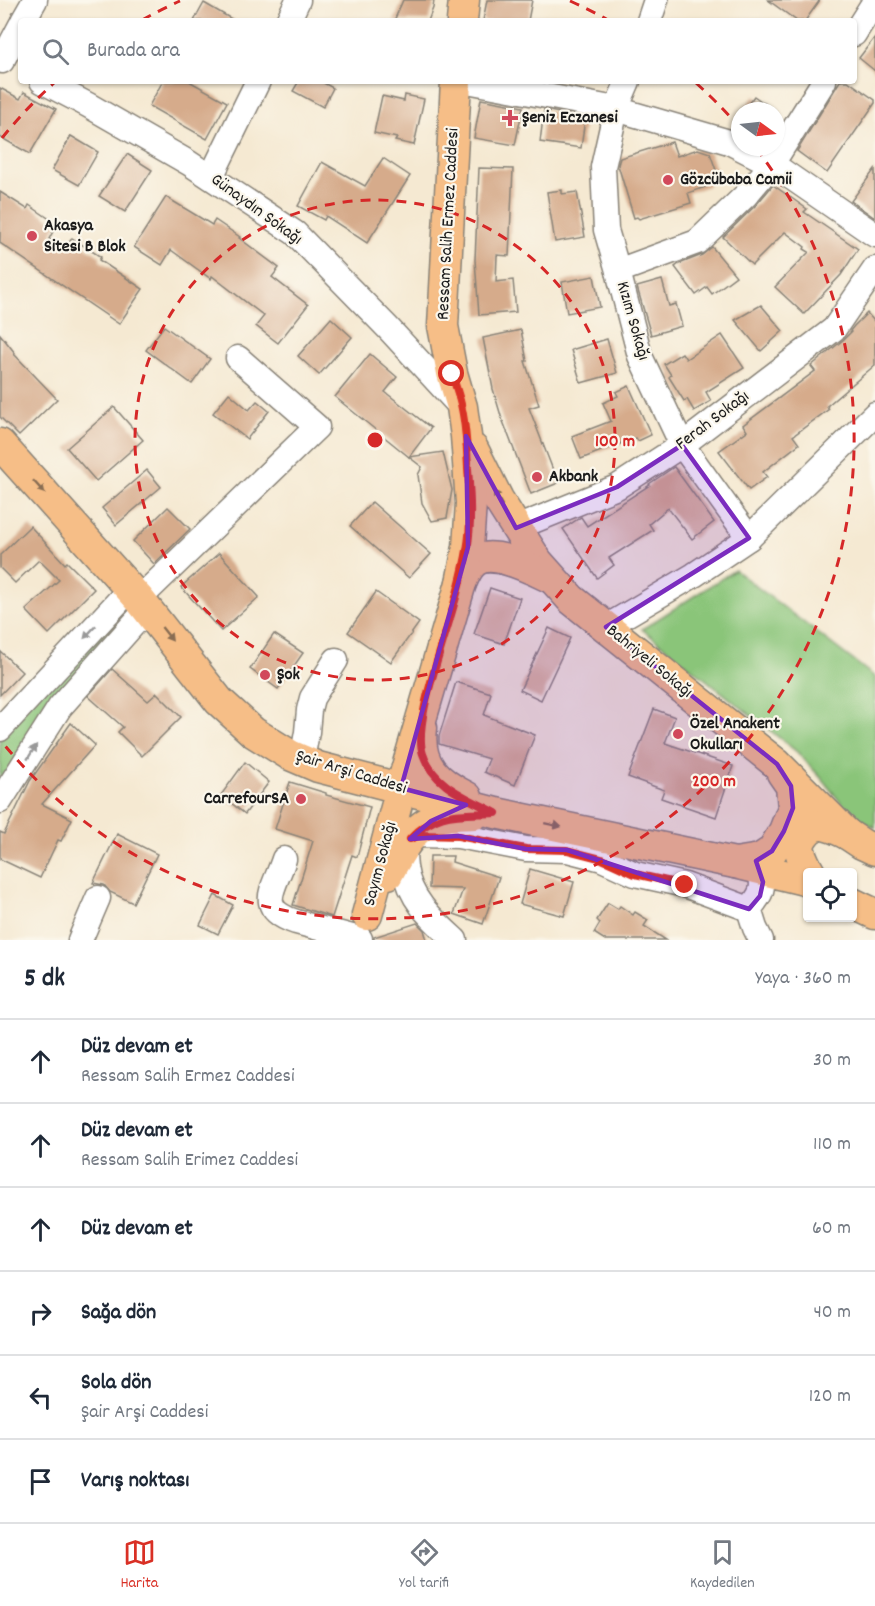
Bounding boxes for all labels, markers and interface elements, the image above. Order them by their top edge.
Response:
search box [18,18,857,84]
icon: search [39,35,72,68]
text: Burada ara [87,36,180,67]
north arrow [731,102,785,156]
place label: Şeniz Eczanesi [522,106,618,131]
marker: Şeniz Eczanesi [503,111,517,125]
street label: Ressam Salih Ermez Caddesi [431,127,467,321]
street label: Günaydın Sokağı [205,168,307,252]
place label: Gözcübaba Camii [680,168,793,193]
marker: Gözcübaba Camii [661,173,675,187]
place label: Akasya Sitesi B Blok [44,214,126,260]
marker: Akasya Sitesi B Blok [25,229,39,243]
street label: Kızım Sokağı [609,279,655,363]
route start [438,360,464,386]
street label: Ferah Sokağı [671,385,755,457]
centre of rings [365,430,385,450]
text: 100 m [595,430,635,455]
place label: Akbank [549,465,599,490]
marker: Akbank [530,470,544,484]
one-way arrow [32,479,45,494]
one-way arrow [493,489,503,506]
street label: Bahriyeli Sokağı [600,619,698,705]
one-way arrow [84,624,97,639]
one-way arrow [160,627,173,642]
place label: Şok [277,663,300,688]
marker: Şok [258,668,272,682]
place label: Özel Anakent Okulları [690,712,780,758]
marker: Özel Anakent Okulları [671,727,685,741]
one-way arrow [26,744,37,760]
street label: Şair Arşi Caddesi [293,744,409,802]
text: 200 m [692,770,736,795]
place label: CarrefourSA [204,787,289,812]
marker: CarrefourSA [294,792,308,806]
street label: Sayım Sokağı [358,819,404,909]
one-way arrow [544,821,563,830]
map controls [803,868,857,922]
button: locate [803,868,857,922]
route end [671,871,697,897]
text: 5 dk [24,961,65,998]
text: Yaya · 360 m [755,965,851,993]
text: Düz devam et [81,1032,193,1063]
icon: ahead [24,1045,57,1078]
text: 30 m [813,1047,851,1075]
text: Ressam Salih Ermez Caddesi [81,1063,295,1091]
text: Düz devam et [81,1116,193,1147]
icon: ahead [24,1129,57,1162]
text: 110 m [813,1131,851,1159]
text: Ressam Salih Erimez Caddesi [81,1147,298,1175]
icon: ahead [24,1213,57,1246]
text: Düz devam et [81,1214,193,1245]
text: 60 m [812,1215,851,1243]
icon: right [24,1297,57,1330]
text: Sağa dön [81,1298,156,1329]
text: 40 m [813,1299,851,1327]
text: Sola dön [81,1368,151,1399]
icon: left [24,1381,57,1414]
text: 120 m [809,1383,851,1411]
text: Şair Arşi Caddesi [81,1399,208,1427]
icon: arrive [24,1465,57,1498]
text: Varış noktası [81,1466,189,1497]
tab: Harita [120,1536,158,1595]
tab: Yol tarifi [399,1536,449,1595]
tab: Kaydedilen [690,1536,755,1595]

